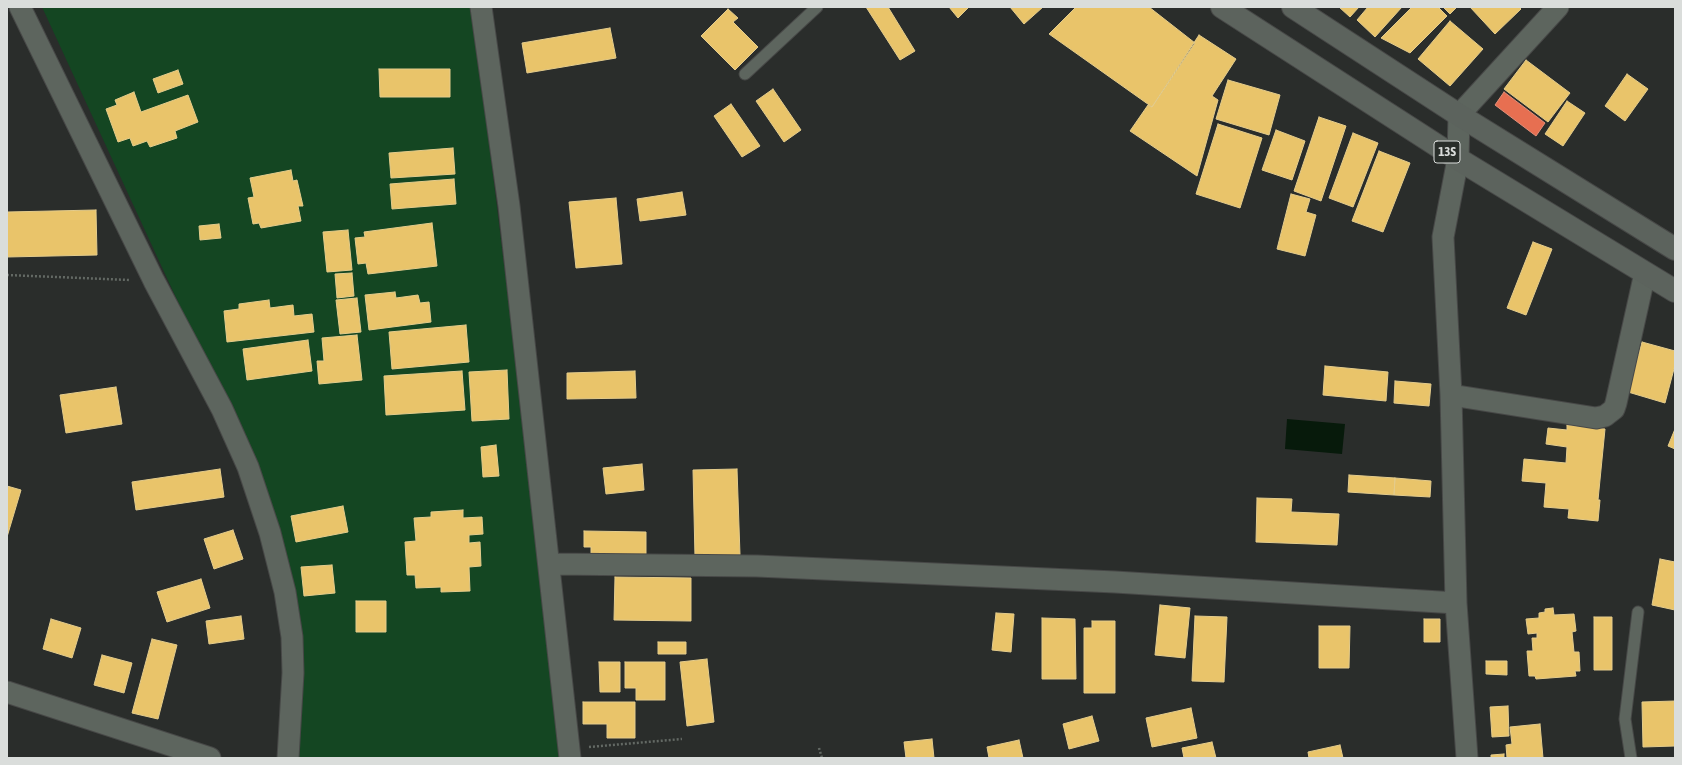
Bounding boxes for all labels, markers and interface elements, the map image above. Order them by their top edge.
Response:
road number: 13S [1434,141,1460,163]

